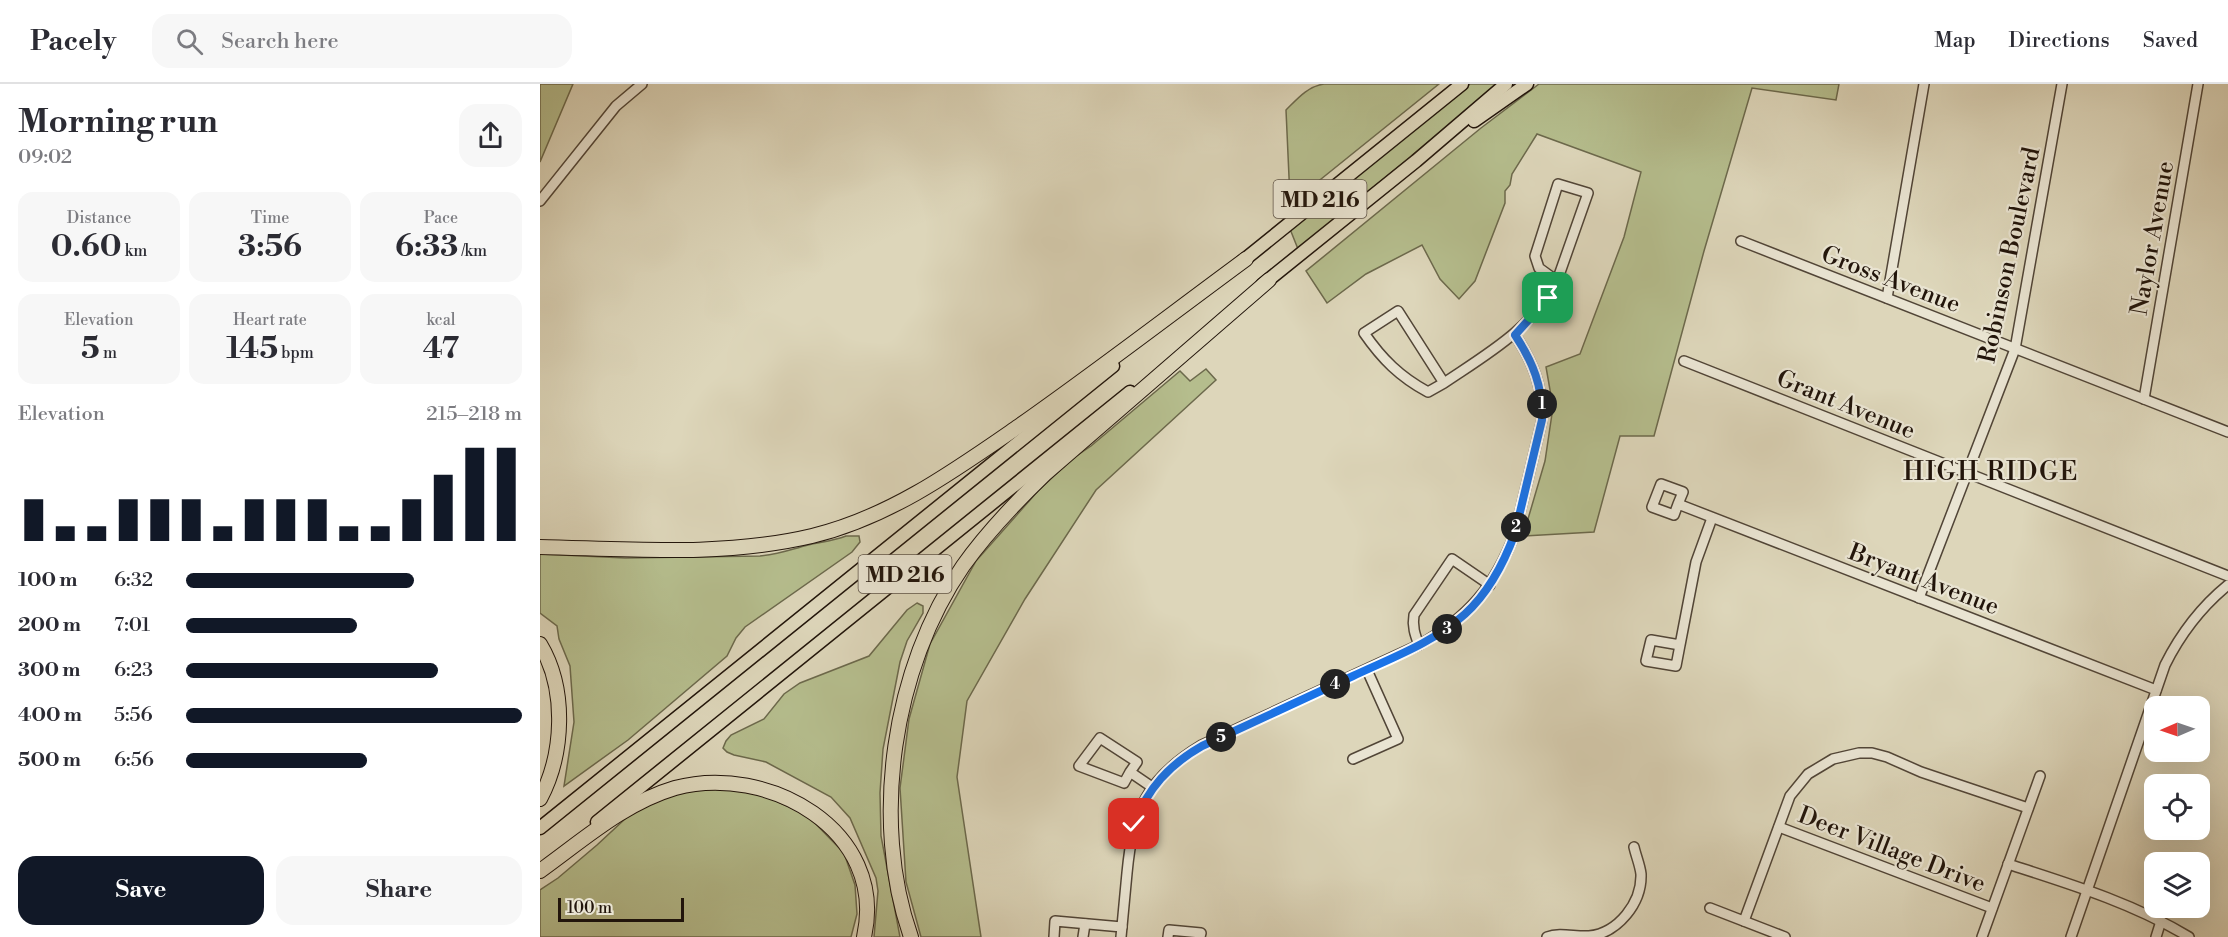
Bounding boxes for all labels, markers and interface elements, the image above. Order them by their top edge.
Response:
search box [152,14,572,68]
text: Pacely [30,24,116,59]
icon: search [173,25,206,58]
text: Search here [221,28,339,55]
text: Map [1934,28,1976,54]
text: Directions [2009,28,2110,54]
text: Saved [2143,28,2198,54]
text: Morning run [18,102,218,143]
button: share [459,104,522,167]
street label: Robinson Boulevard [1972,144,2048,366]
text: 09:02 [18,145,72,170]
street label: Naylor Avenue [2125,159,2181,318]
road number: MD 216 [1274,180,1366,218]
text: Distance [67,208,131,228]
text: Time [251,208,289,228]
text: Pace [424,208,458,228]
text: 0.60 [51,228,122,266]
text: 3:56 [238,228,302,266]
text: 6:33 [395,228,458,266]
street label: Gross Avenue [1817,240,1964,320]
text: km [122,241,147,261]
text: /km [458,241,487,261]
pin [1522,272,1573,323]
icon: arrive [1531,281,1564,314]
text: Elevation [64,310,134,330]
text: Heart rate [233,310,307,330]
text: kcal [426,310,456,330]
text: 5 [81,330,100,368]
text: 145 [226,330,278,368]
text: 47 [423,330,459,368]
text: m [100,343,117,363]
text: bpm [278,343,314,363]
street label: Grant Avenue [1772,363,1919,446]
pin: 1 [1527,389,1557,419]
text: 1 [1538,394,1546,414]
text: Elevation [18,402,105,427]
text: 215–218 m [426,402,522,427]
district label: HIGH RIDGE [1903,456,2079,488]
pin: 2 [1501,512,1531,542]
text: 2 [1511,517,1521,537]
street label: Bryant Avenue [1843,537,2003,622]
road number: MD 216 [858,555,952,593]
text: 100 m [18,568,77,593]
text: 6:32 [114,568,153,593]
text: 200 m [18,613,81,638]
text: 7:01 [114,613,150,638]
pin: 3 [1432,614,1462,644]
text: 3 [1442,619,1452,639]
text: 300 m [18,658,81,683]
text: 6:23 [114,658,153,683]
pin: 4 [1320,669,1350,699]
text: 4 [1330,674,1340,694]
north arrow [2144,696,2210,762]
map controls [2144,696,2210,918]
text: 400 m [18,703,82,728]
text: 5:56 [114,703,153,728]
pin: 5 [1206,722,1236,752]
text: 5 [1216,727,1226,747]
text: 500 m [18,748,81,773]
text: 6:56 [114,748,154,773]
button: locate [2144,774,2210,840]
pin [1108,798,1159,849]
street label: Deer Village Drive [1794,800,1990,900]
icon: check [1117,807,1150,840]
button: layers [2144,852,2210,918]
button: Save [18,856,264,925]
button: Share [276,856,522,925]
scale bar [558,895,684,922]
text: 100 m [567,898,612,918]

